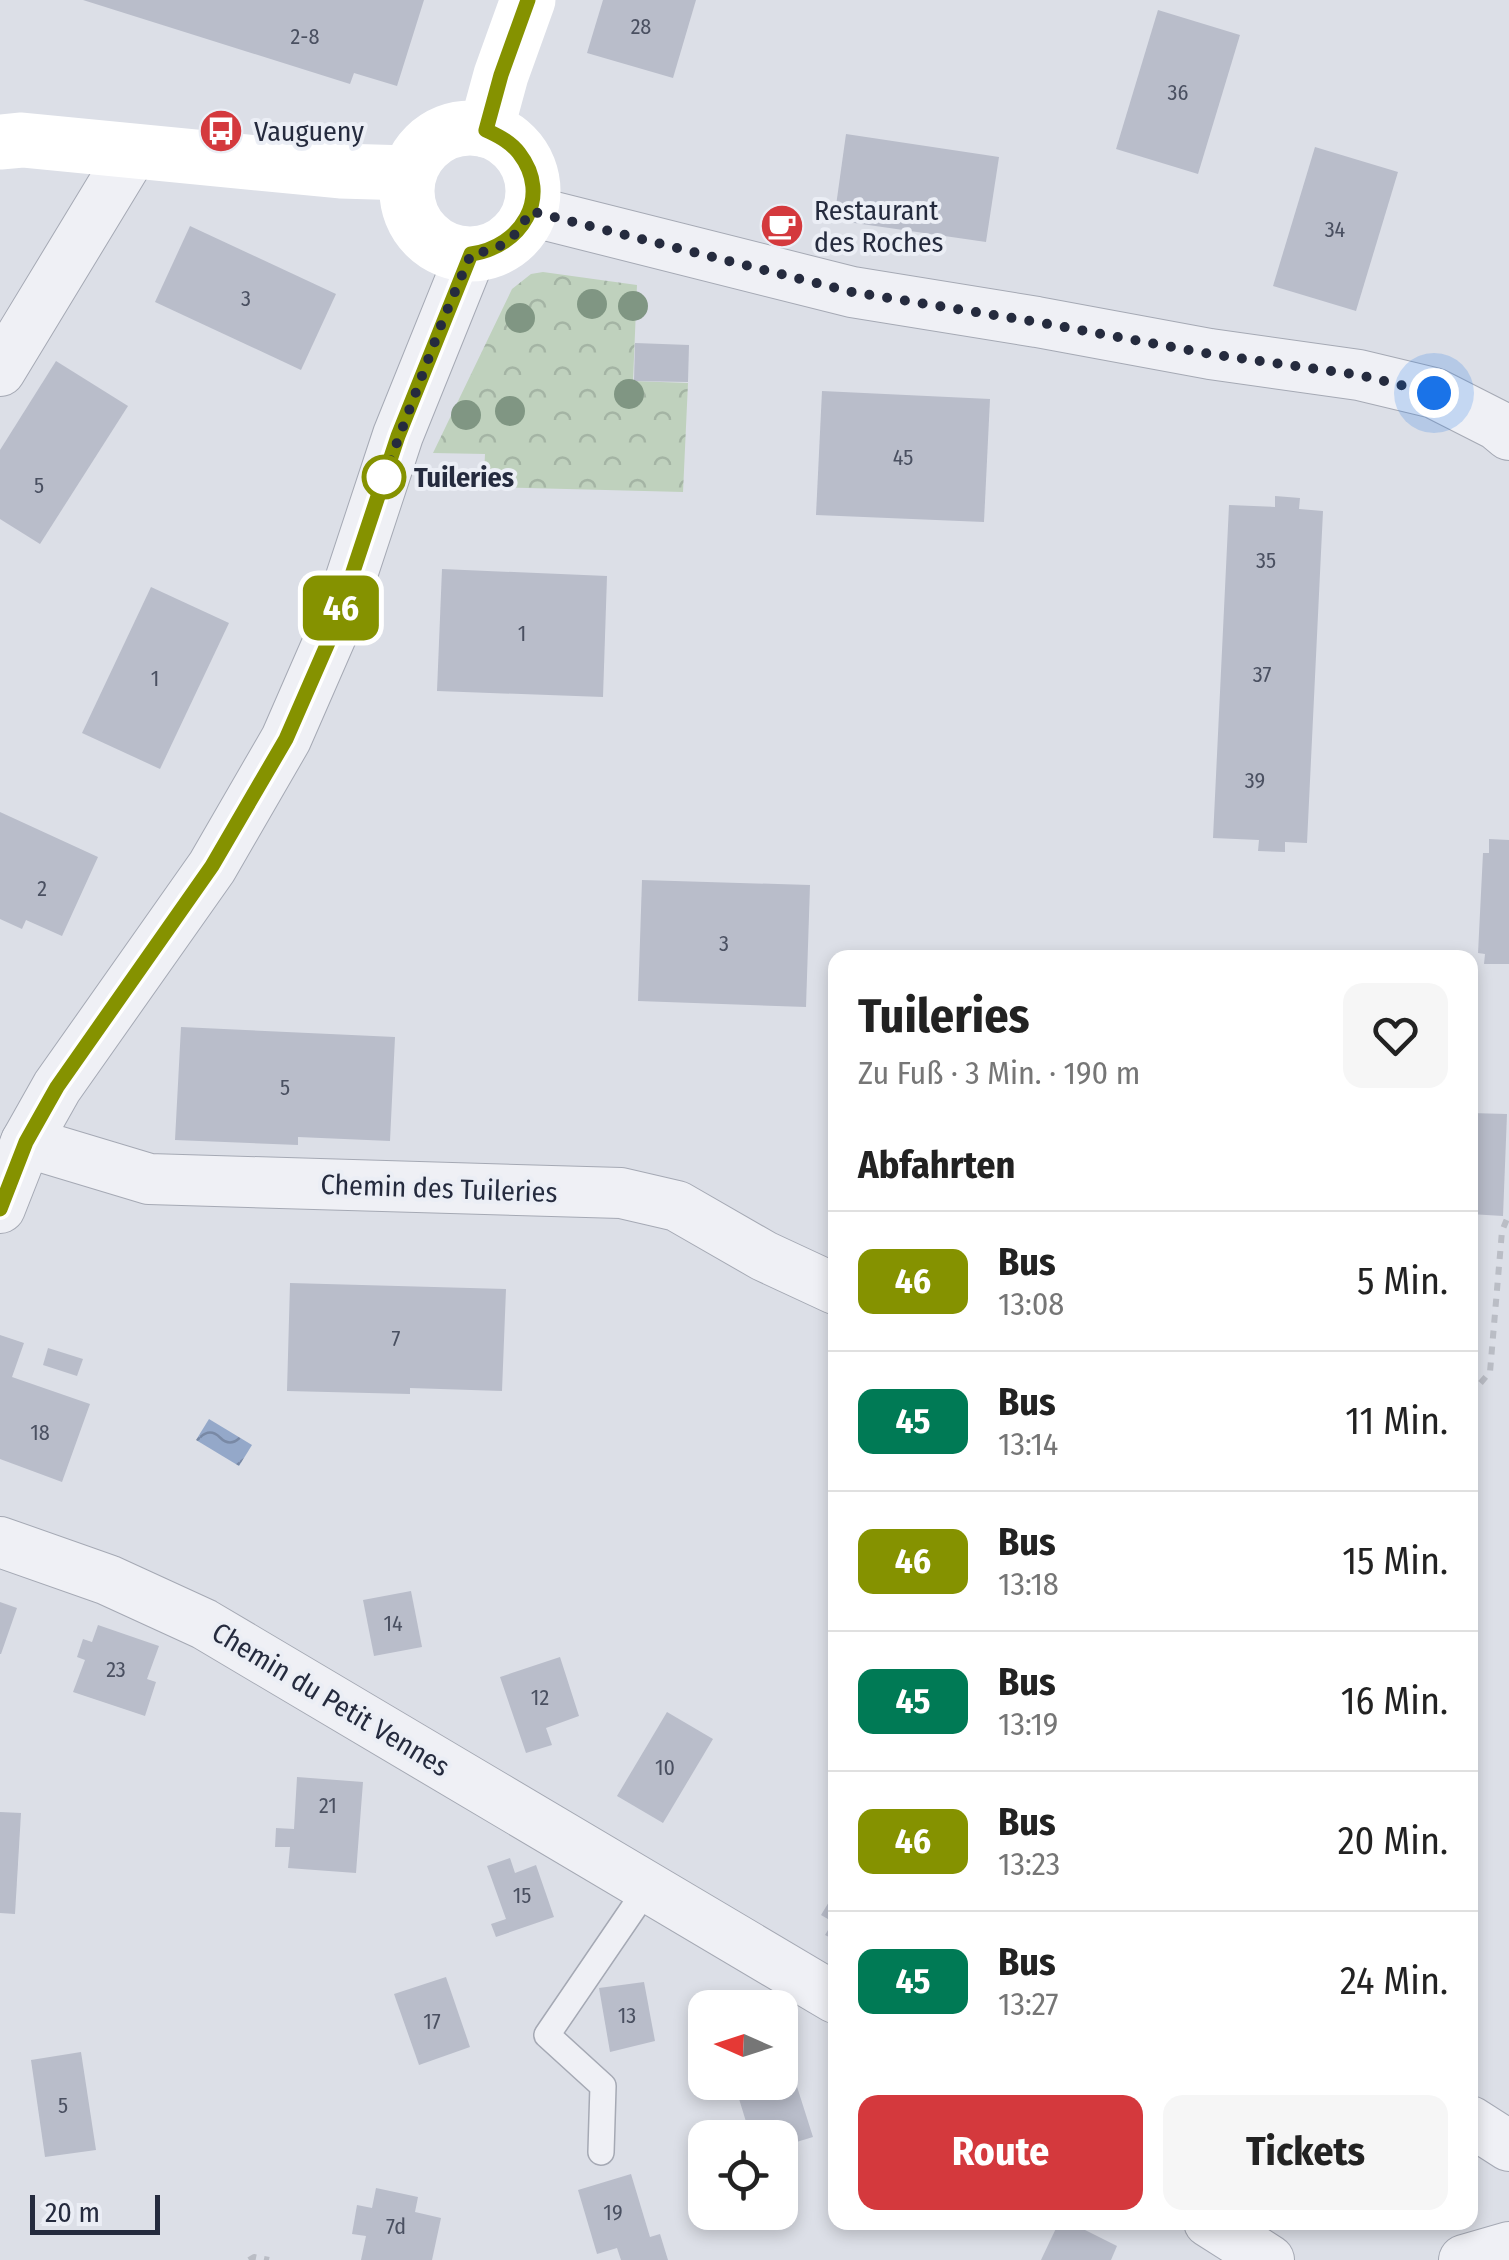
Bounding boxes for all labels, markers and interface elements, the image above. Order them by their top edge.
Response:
house number: 28 [631,13,651,40]
house number: 2-8 [291,23,319,50]
house number: 36 [1168,79,1189,106]
bus stop icon: Vaugueny [198,108,244,154]
place label: Vaugueny [254,115,364,148]
place label: Restaurant des Roches [814,194,943,259]
cafe icon: Restaurant des Roches [759,203,805,249]
house number: 34 [1325,216,1346,243]
house number: 3 [241,285,251,312]
your location [1409,368,1459,418]
house number: 45 [893,444,913,471]
marker: Tuileries [363,456,405,498]
place label: Tuileries [414,461,514,494]
house number: 5 [34,472,44,499]
house number: 35 [1256,547,1276,574]
line badge: 46 [296,576,386,640]
text: 46 [323,587,359,629]
house number: 1 [518,620,526,647]
house number: 37 [1253,661,1271,688]
house number: 1 [151,665,159,692]
house number: 39 [1245,767,1265,794]
house number: 2 [37,875,47,902]
house number: 3 [719,930,729,957]
button: heart [1343,983,1448,1088]
text: Tuileries [858,987,1030,1045]
text: Zu Fuß · 3 Min. · 190 m [858,1054,1140,1092]
house number: 5 [280,1074,290,1101]
text: Abfahrten [858,1142,1016,1188]
street label: Chemin des Tuileries [320,1168,558,1209]
text: Bus [998,1239,1056,1285]
text: 5 Min. [1357,1258,1448,1304]
text: 46 [895,1260,931,1302]
text: 13:08 [998,1285,1064,1323]
house number: 7 [392,1325,401,1352]
text: Bus [998,1379,1056,1425]
text: 11 Min. [1345,1398,1448,1444]
text: 45 [896,1400,930,1442]
house number: 18 [30,1419,50,1446]
text: 13:14 [998,1425,1058,1463]
text: Bus [998,1519,1056,1565]
text: 15 Min. [1342,1538,1448,1584]
text: 46 [895,1540,931,1582]
text: 13:18 [998,1565,1059,1603]
house number: 14 [383,1610,403,1637]
street label: Chemin du Petit Vennes [206,1616,455,1783]
house number: 23 [106,1656,126,1683]
text: Bus [998,1659,1056,1705]
text: 16 Min. [1341,1678,1448,1724]
text: 45 [896,1680,930,1722]
house number: 12 [531,1684,549,1711]
text: 13:19 [998,1705,1058,1743]
house number: 10 [655,1754,675,1781]
house number: 21 [319,1792,337,1819]
text: Bus [998,1799,1056,1845]
text: 20 Min. [1338,1818,1448,1864]
text: 46 [895,1820,931,1862]
text: 13:23 [998,1845,1060,1883]
house number: 15 [513,1882,531,1909]
text: Bus [998,1939,1056,1985]
text: 24 Min. [1340,1958,1448,2004]
text: 45 [896,1960,930,2002]
text: 13:27 [998,1985,1059,2023]
north arrow [688,1990,798,2100]
map controls [688,1990,798,2230]
house number: 13 [618,2002,636,2029]
house number: 17 [423,2008,441,2035]
house number: 5 [58,2092,68,2119]
button: Route [858,2095,1143,2210]
button: Tickets [1163,2095,1448,2210]
button: locate [688,2120,798,2230]
scale bar [30,2190,160,2234]
text: 20 m [45,2196,100,2229]
house number: 19 [603,2199,623,2226]
house number: 7d [386,2213,406,2240]

